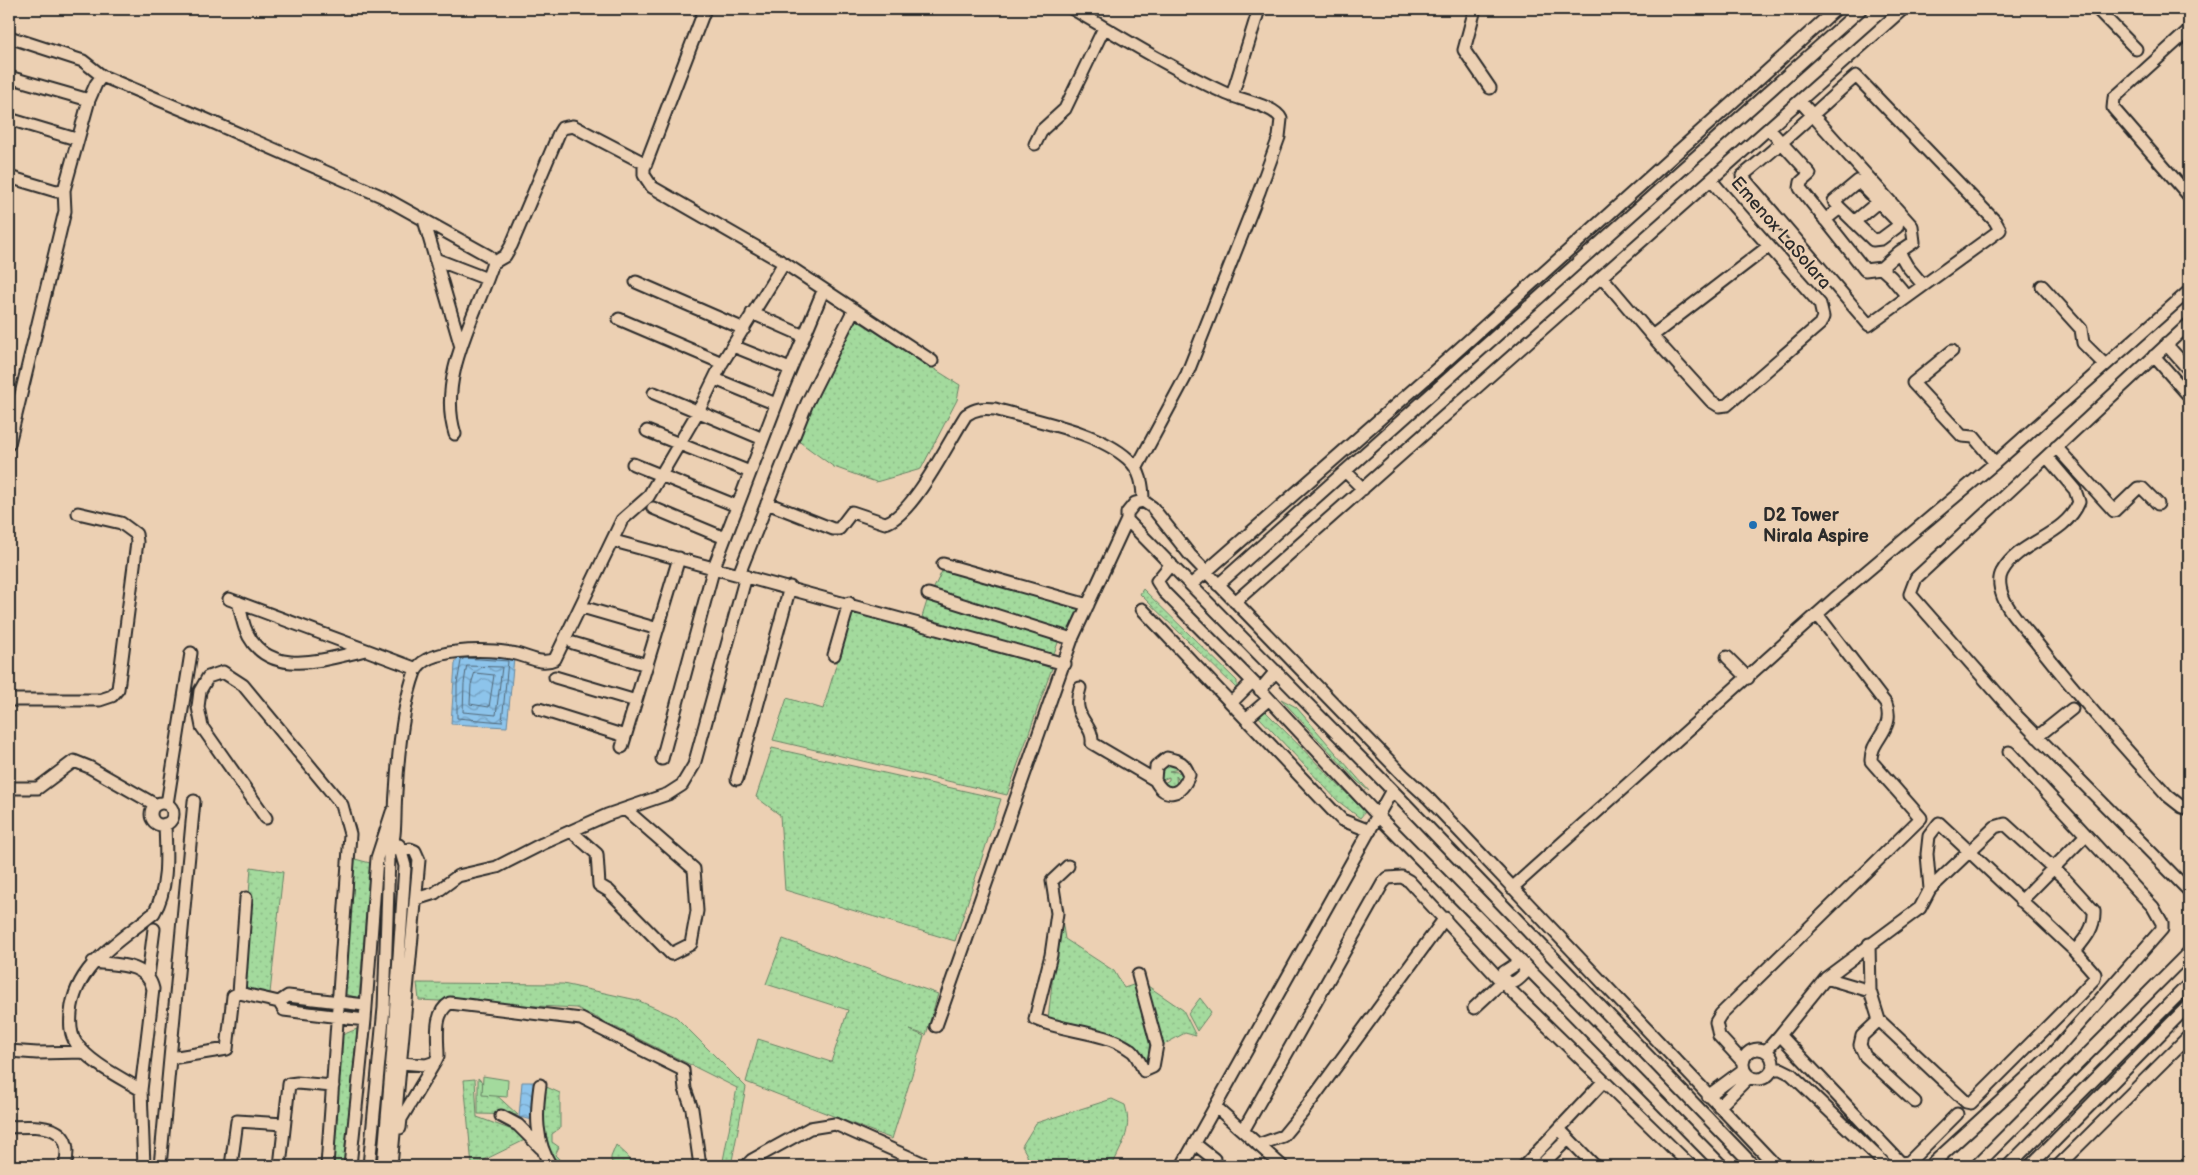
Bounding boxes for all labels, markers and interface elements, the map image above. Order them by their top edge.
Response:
street label: Emenox LaSolara [1726,173,1836,293]
place label: D2 Tower Nirala Aspire [1763,505,1869,547]
marker: D2 Tower Nirala Aspire [1747,519,1759,531]

